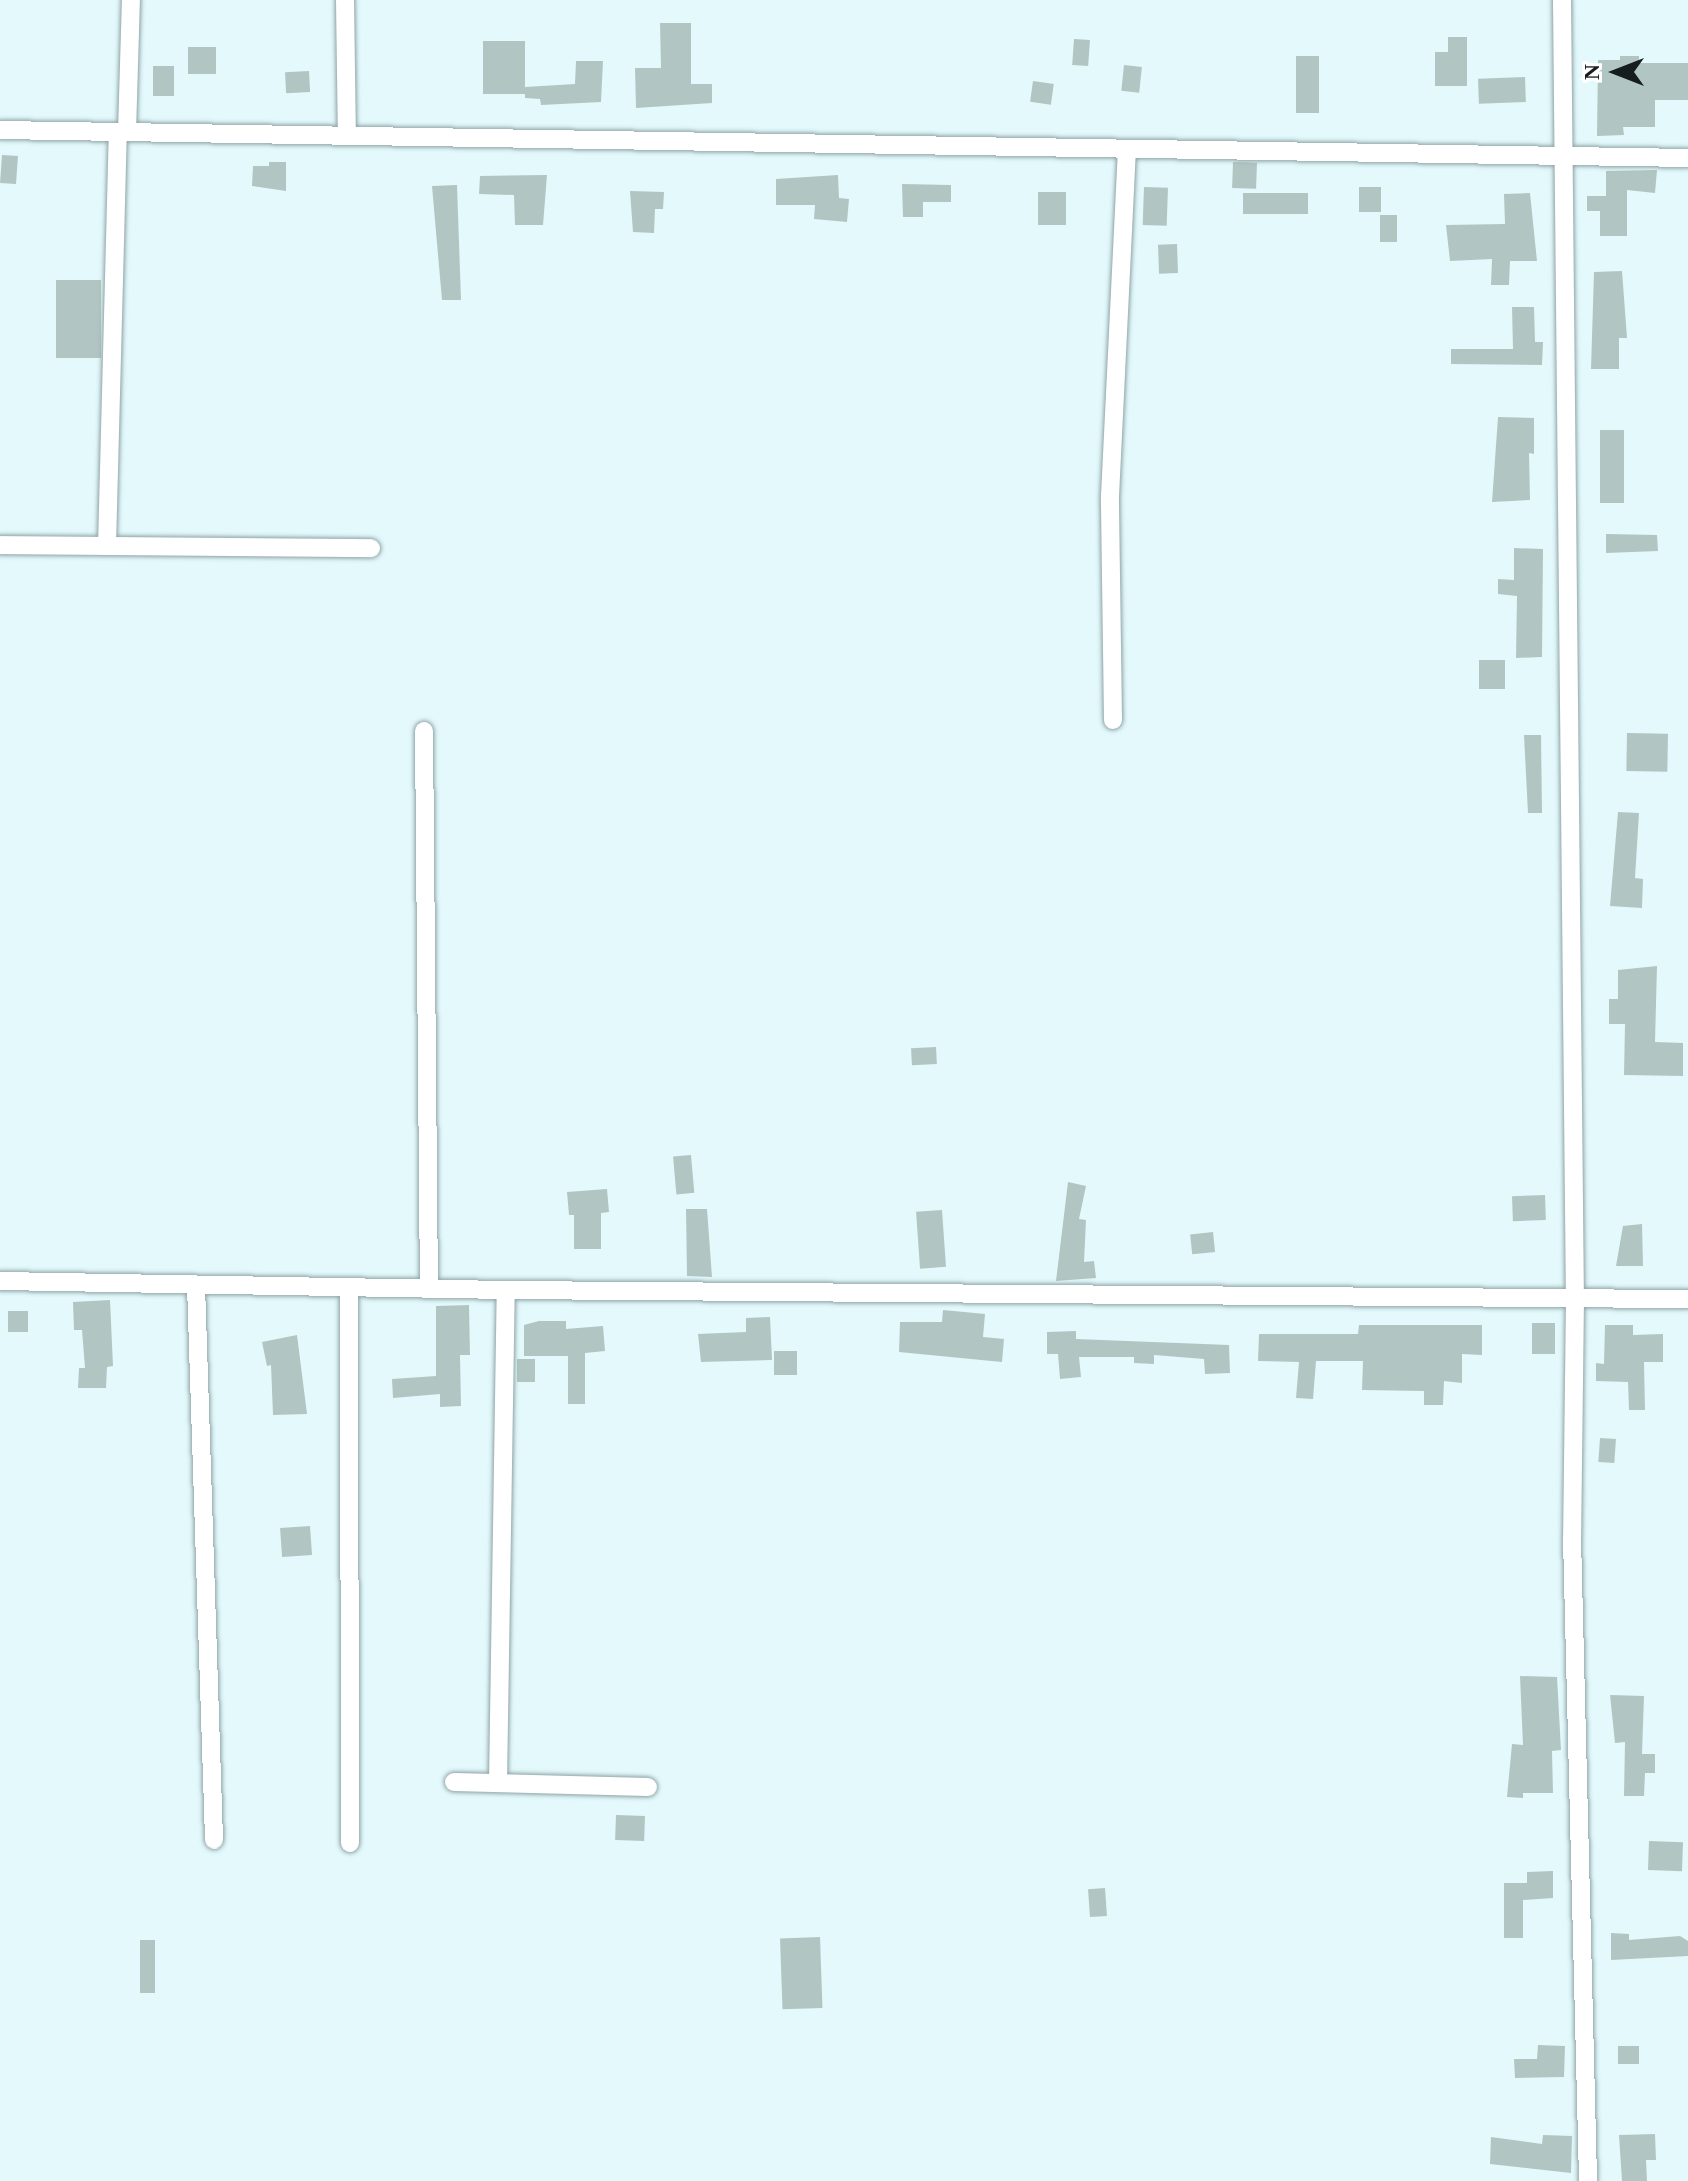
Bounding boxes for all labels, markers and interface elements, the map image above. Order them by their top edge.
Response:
north arrow [1576,32,1656,112]
text: N [1579,64,1604,80]

